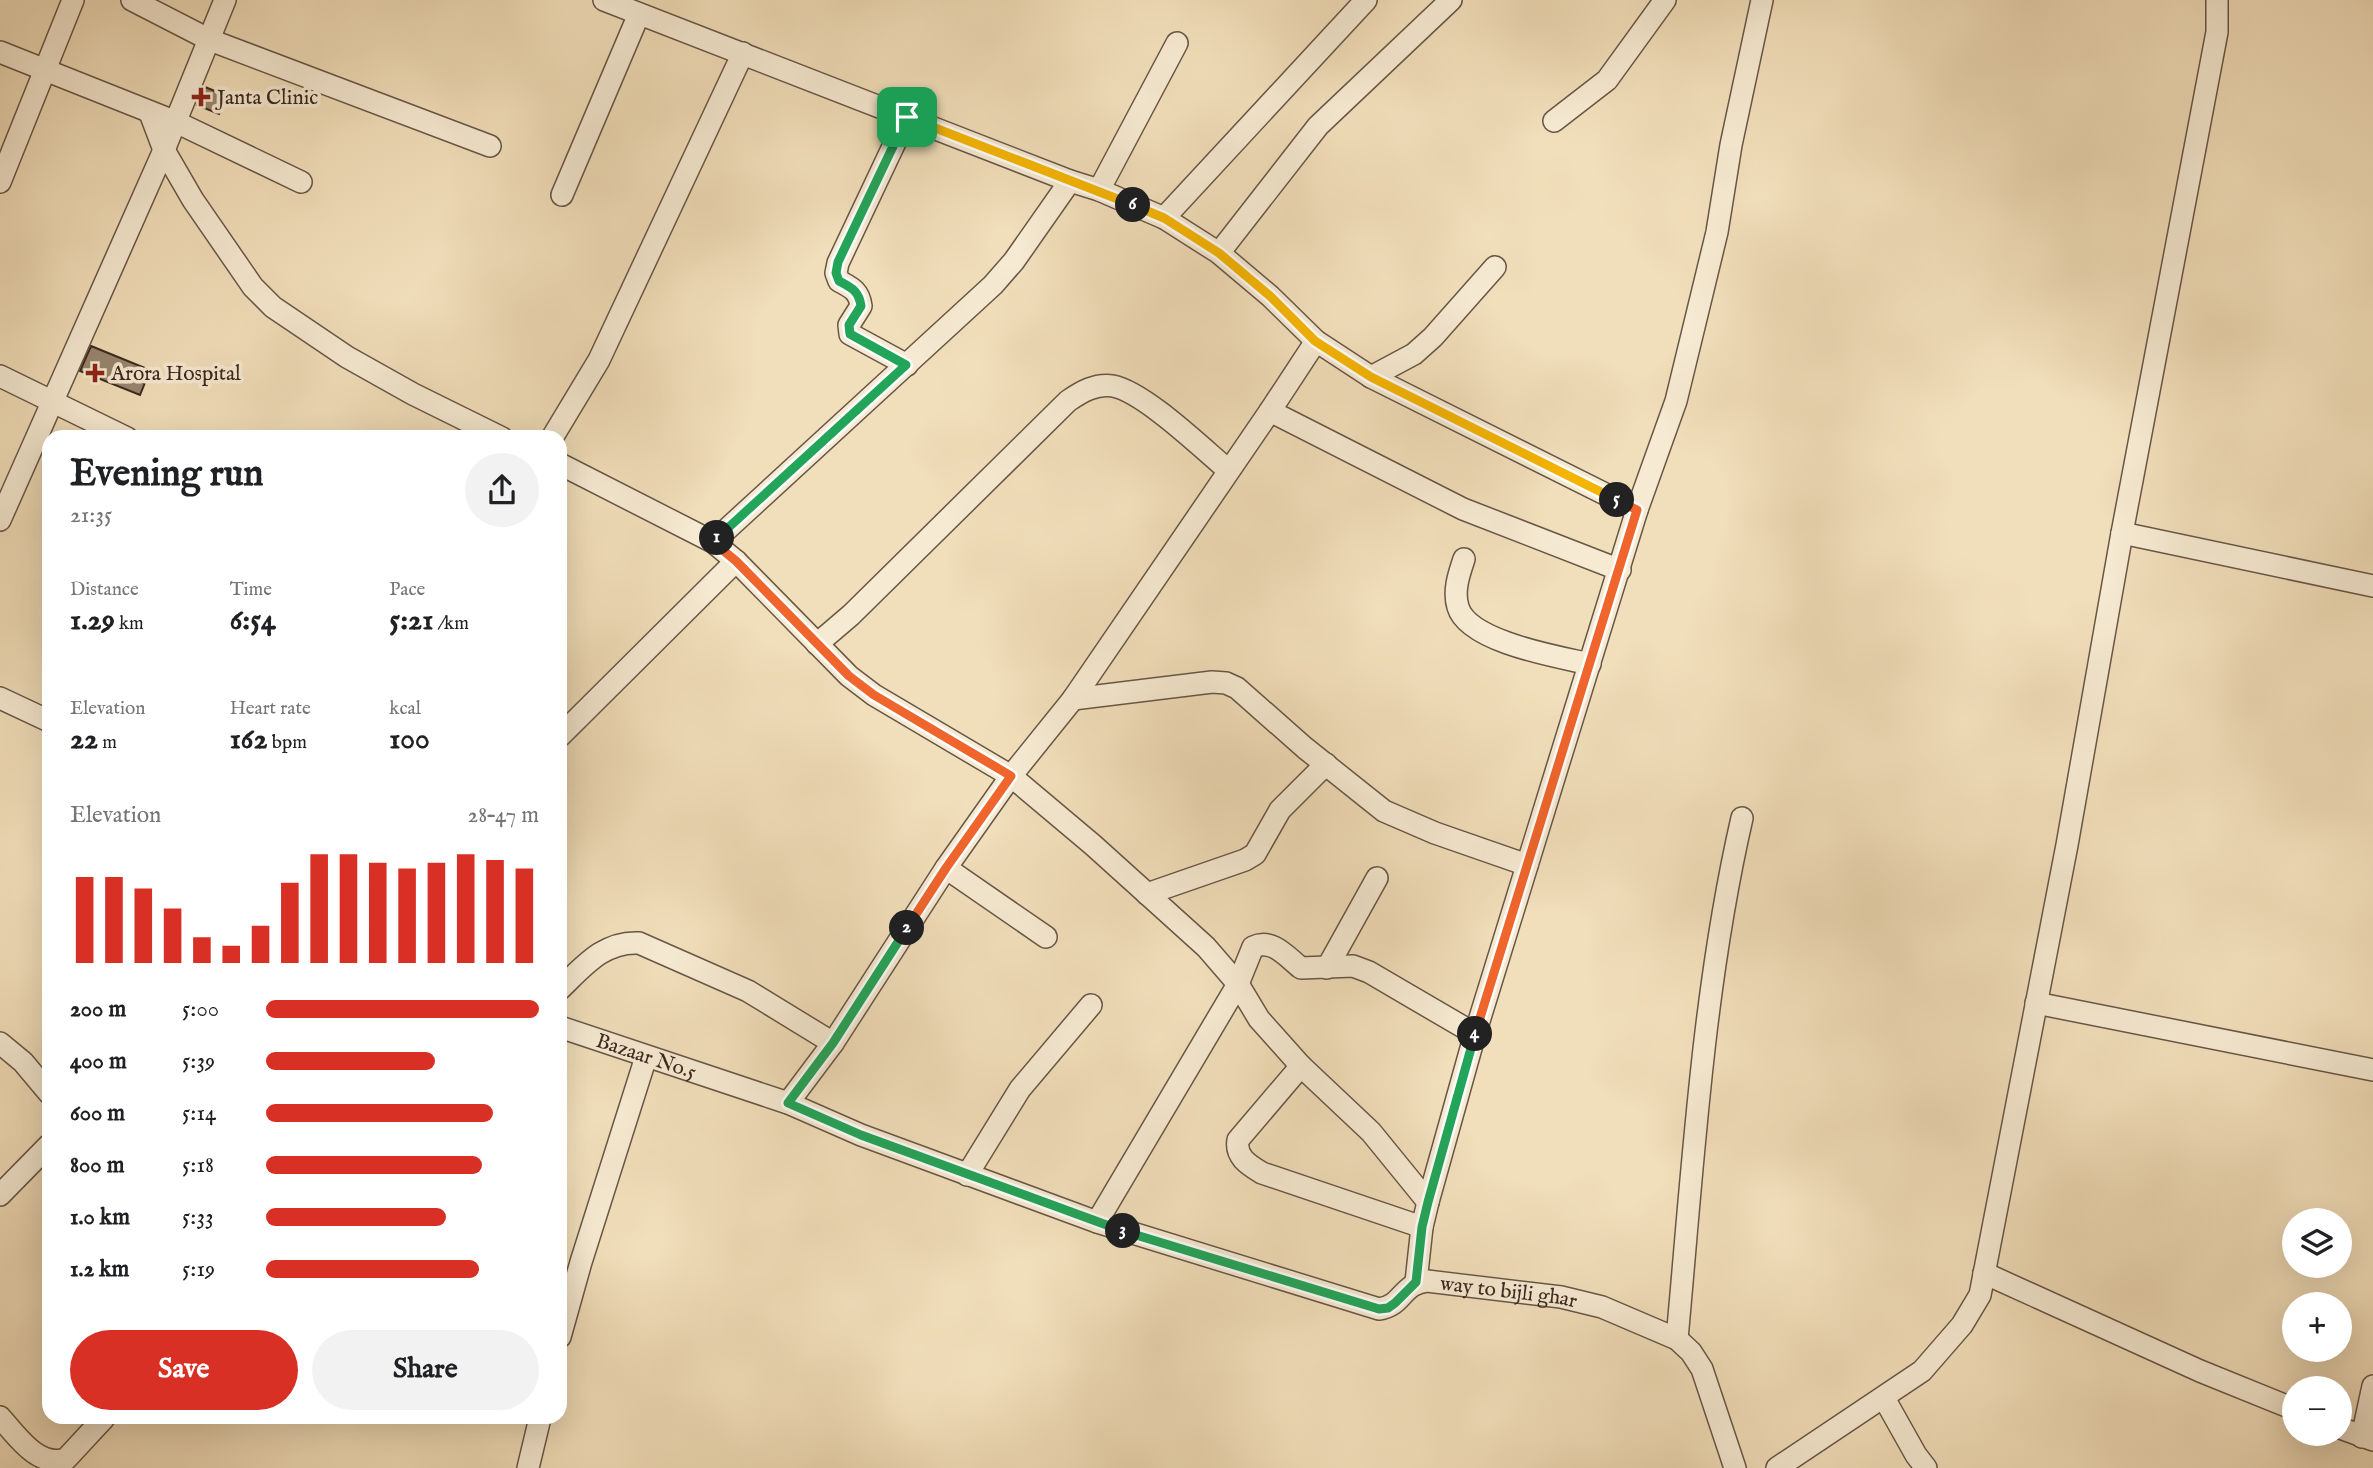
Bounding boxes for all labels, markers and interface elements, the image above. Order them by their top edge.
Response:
place label: Janta Clinic [215,85,318,112]
marker: Janta Clinic [191,87,211,107]
pin [877,87,937,147]
icon: arrive [888,98,926,136]
pin: 6 [1116,188,1150,222]
text: 6 [1128,192,1137,216]
place label: Arora Hospital [110,361,241,388]
marker: Arora Hospital [85,363,105,383]
text: Evening run [70,451,264,499]
button: share [465,453,539,527]
pin: 5 [1600,482,1634,518]
text: 5 [1613,487,1620,511]
text: 21:35 [70,501,112,530]
pin: 1 [700,520,734,556]
text: 1 [713,525,720,549]
text: Distance [70,578,139,602]
text: Time [230,578,272,602]
text: Pace [389,578,425,602]
text: 1.29 [70,602,115,640]
text: 6:54 [230,602,276,640]
text: 5:21 [389,602,433,640]
text: km [115,612,144,636]
text: /km [433,612,469,636]
text: Elevation [70,697,145,721]
text: Heart rate [230,697,311,721]
text: kcal [389,697,421,721]
text: 22 [70,721,98,759]
text: 162 [230,721,268,759]
text: 100 [389,721,430,759]
text: m [98,731,117,755]
text: bpm [268,731,307,755]
text: Elevation [70,801,161,830]
text: 28–47 m [467,801,539,830]
pin: 2 [890,911,925,946]
text: 2 [902,915,911,939]
text: 200 m [70,995,126,1024]
text: 5:00 [182,995,219,1024]
pin: 4 [1458,1016,1492,1052]
text: 4 [1470,1021,1479,1045]
street label: Bazaar No.5 [592,1028,700,1087]
text: 400 m [70,1047,127,1076]
text: 5:39 [182,1047,215,1076]
text: 600 m [70,1099,125,1128]
text: 5:14 [182,1099,216,1128]
text: 800 m [70,1151,124,1180]
text: 5:18 [182,1151,214,1180]
text: 1.0 km [70,1203,130,1232]
text: 5:33 [182,1203,214,1232]
map controls [2282,1208,2352,1446]
button: layers [2282,1208,2352,1278]
pin: 3 [1106,1214,1140,1248]
text: 3 [1119,1218,1126,1242]
text: 1.2 km [70,1255,129,1284]
text: 5:19 [182,1255,215,1284]
street label: way to bijli ghar [1439,1271,1580,1315]
button: + [2282,1292,2352,1362]
button: Save [70,1330,298,1410]
button: Share [312,1330,539,1410]
button: − [2282,1376,2352,1446]

